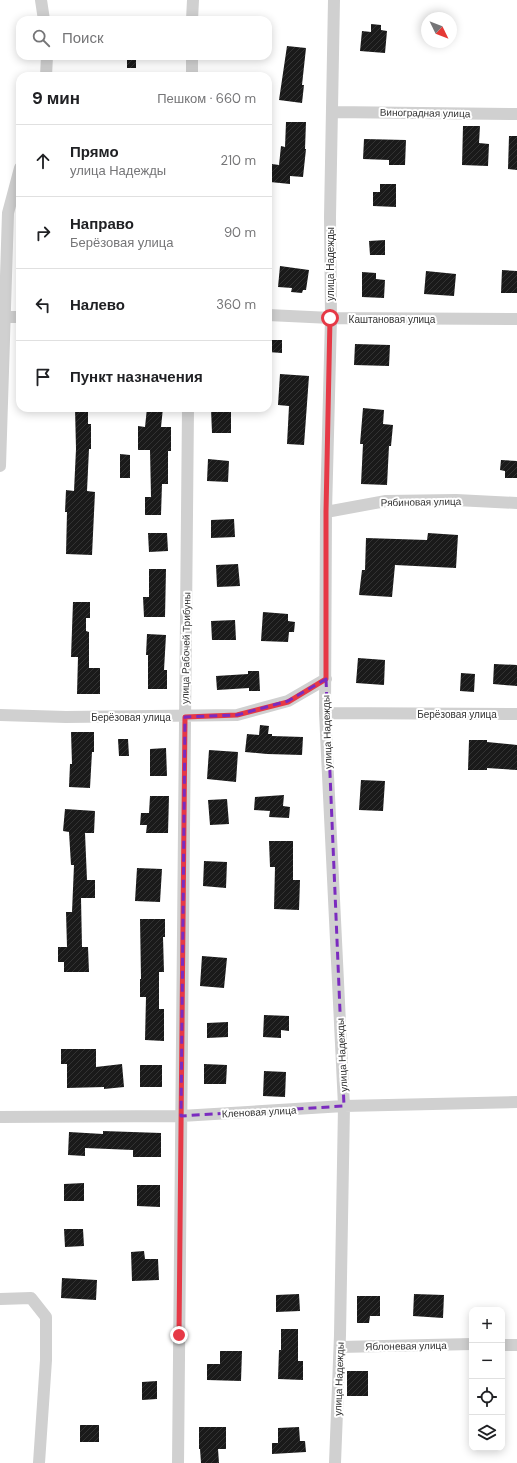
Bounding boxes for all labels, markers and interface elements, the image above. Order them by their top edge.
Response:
north arrow [421,12,457,48]
search box [16,16,272,60]
icon: search [30,27,52,49]
text: Поиск [62,28,104,48]
text: 9 мин [32,87,80,109]
text: Пешком · 660 m [157,90,256,107]
street label: Виноградная улица [380,106,471,120]
text: Прямо [70,142,119,162]
icon: ahead [32,150,54,172]
text: 210 m [221,152,256,169]
text: улица Надежды [70,162,166,179]
text: Направо [70,214,134,234]
icon: right [32,222,54,244]
text: 90 m [224,224,256,241]
street label: улица Надежды [324,227,337,301]
text: Берёзовая улица [70,234,174,251]
icon: left [32,294,54,316]
text: Налево [70,295,125,315]
text: 360 m [216,296,256,313]
route start [321,309,339,327]
street label: Каштановая улица [349,313,436,326]
icon: arrive [32,366,54,388]
text: Пункт назначения [70,367,203,387]
street label: Рябиновая улица [381,495,462,509]
street label: улица Рабочей Трибуны [179,592,193,704]
street label: улица Надежды [319,695,335,769]
street label: Берёзовая улица [417,708,497,721]
street label: Берёзовая улица [91,711,171,724]
street label: улица Надежды [334,1018,350,1092]
street label: Кленовая улица [221,1104,297,1120]
map controls [469,1307,505,1451]
button: + [469,1307,505,1343]
route end [170,1326,188,1344]
street label: Яблоневая улица [365,1339,447,1353]
street label: улица Надежды [331,1342,347,1416]
button: − [469,1343,505,1379]
button: locate [469,1379,505,1415]
button: layers [469,1415,505,1451]

